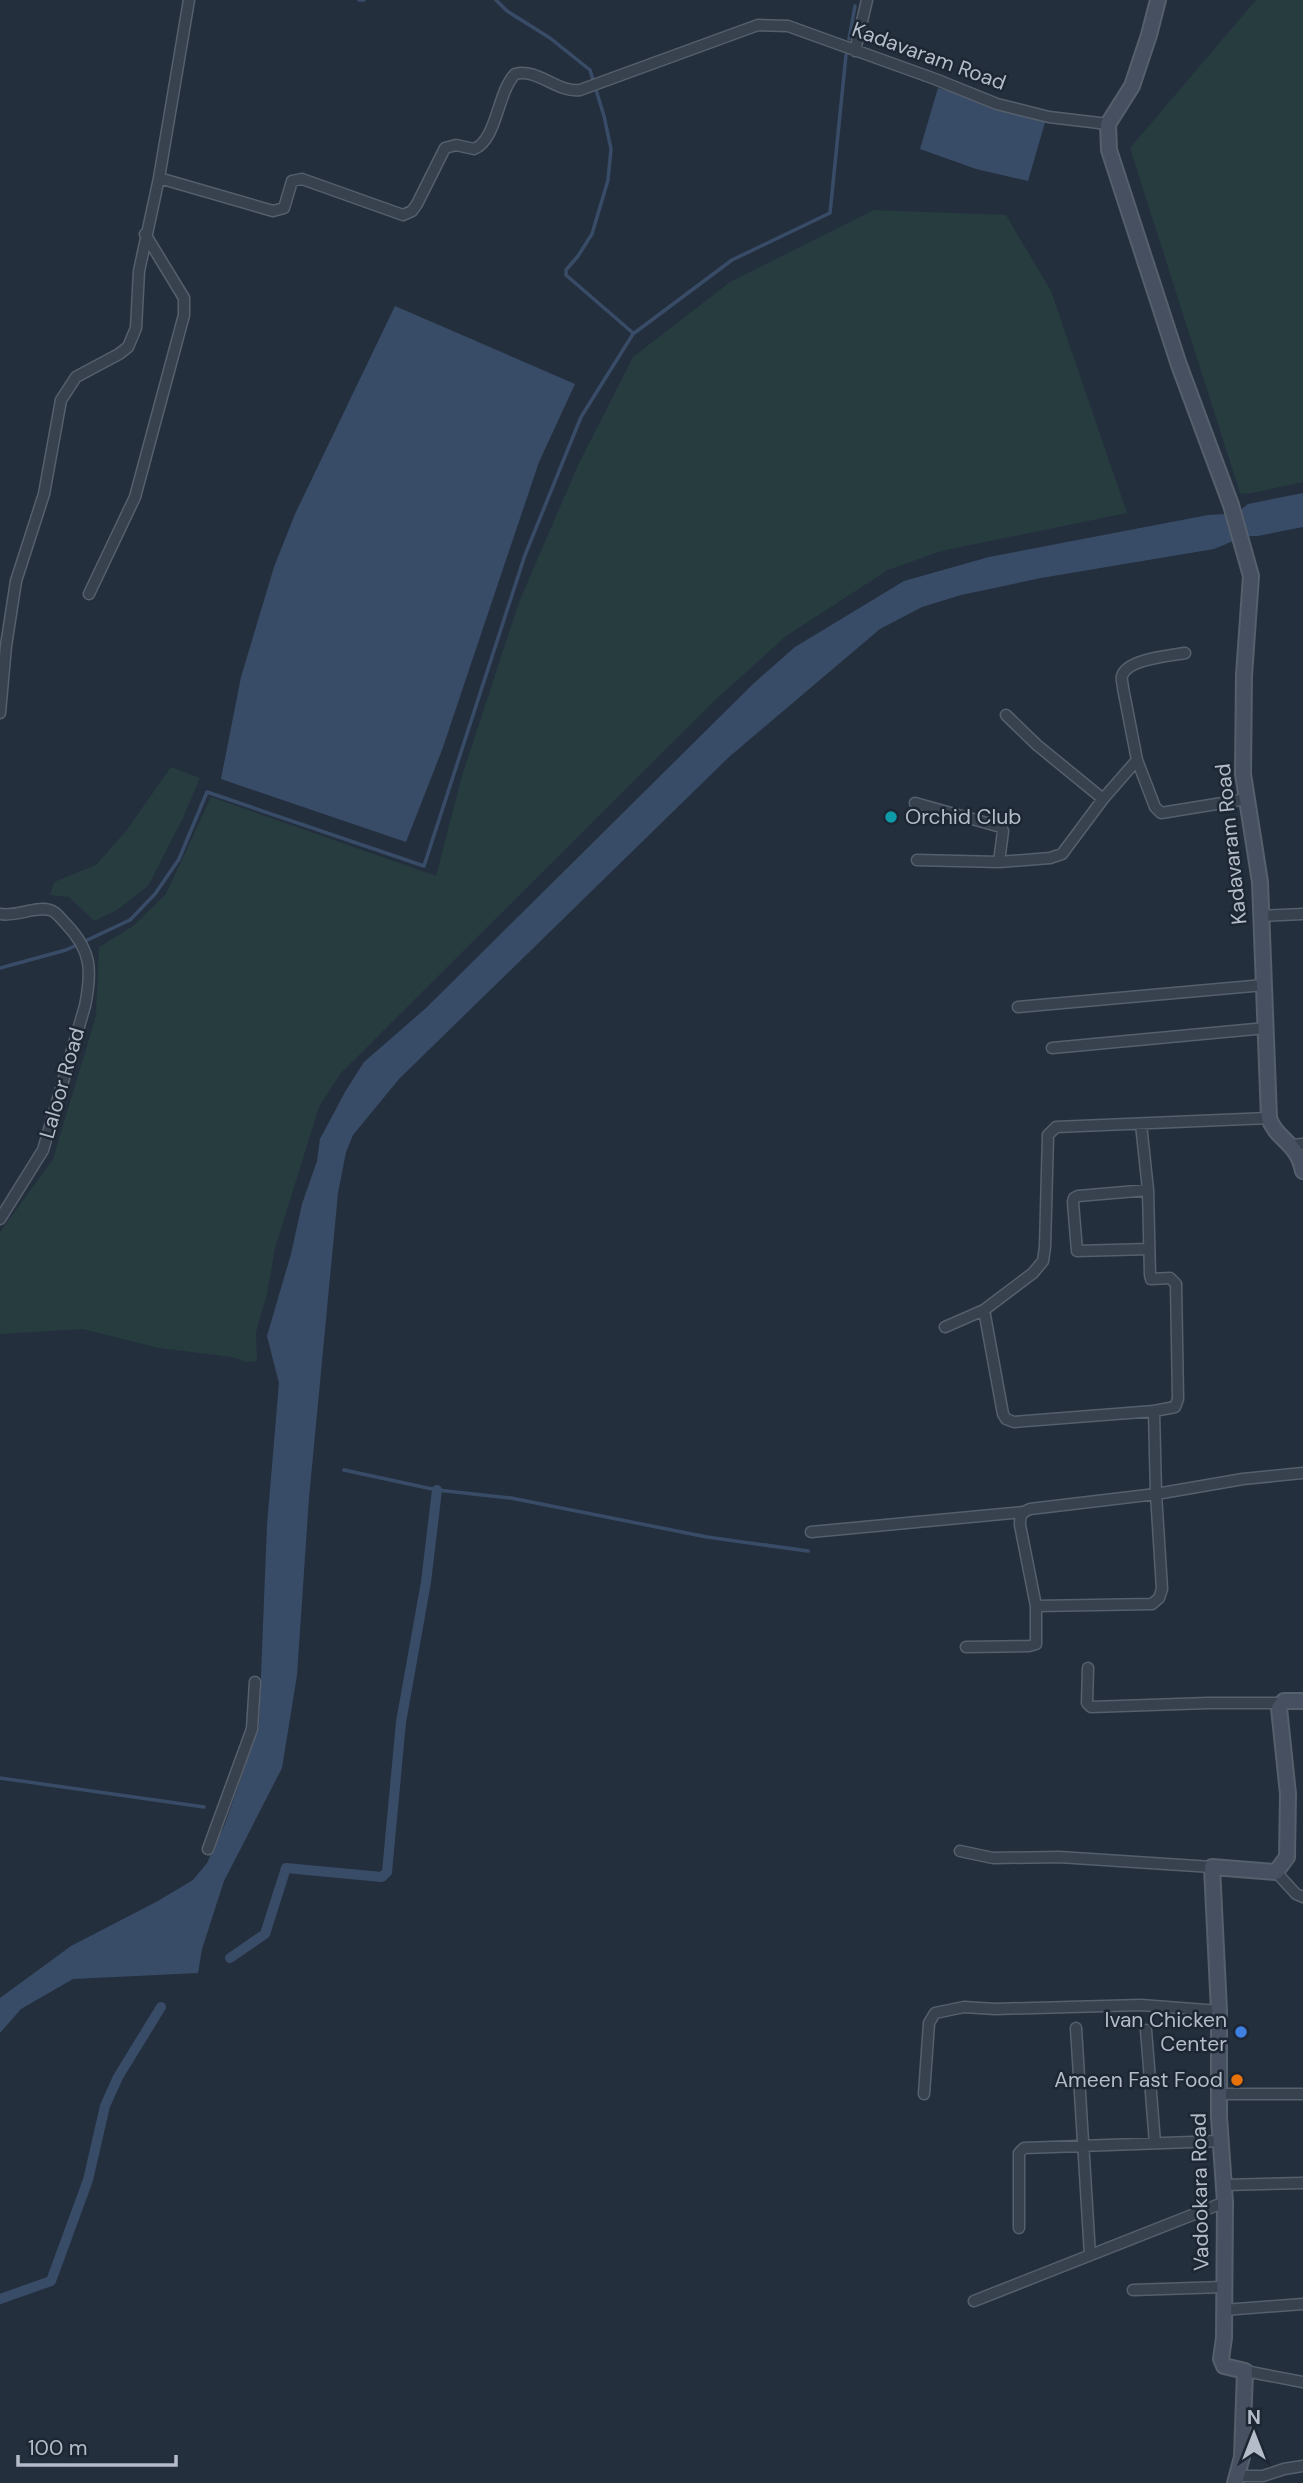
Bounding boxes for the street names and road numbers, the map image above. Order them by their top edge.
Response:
street label: Kadavaram Road [848,15,1010,97]
street label: Kadavaram Road [1209,762,1253,926]
street label: Laloor Road [33,1024,91,1142]
street label: Vadookara Road [1185,2113,1215,2271]

